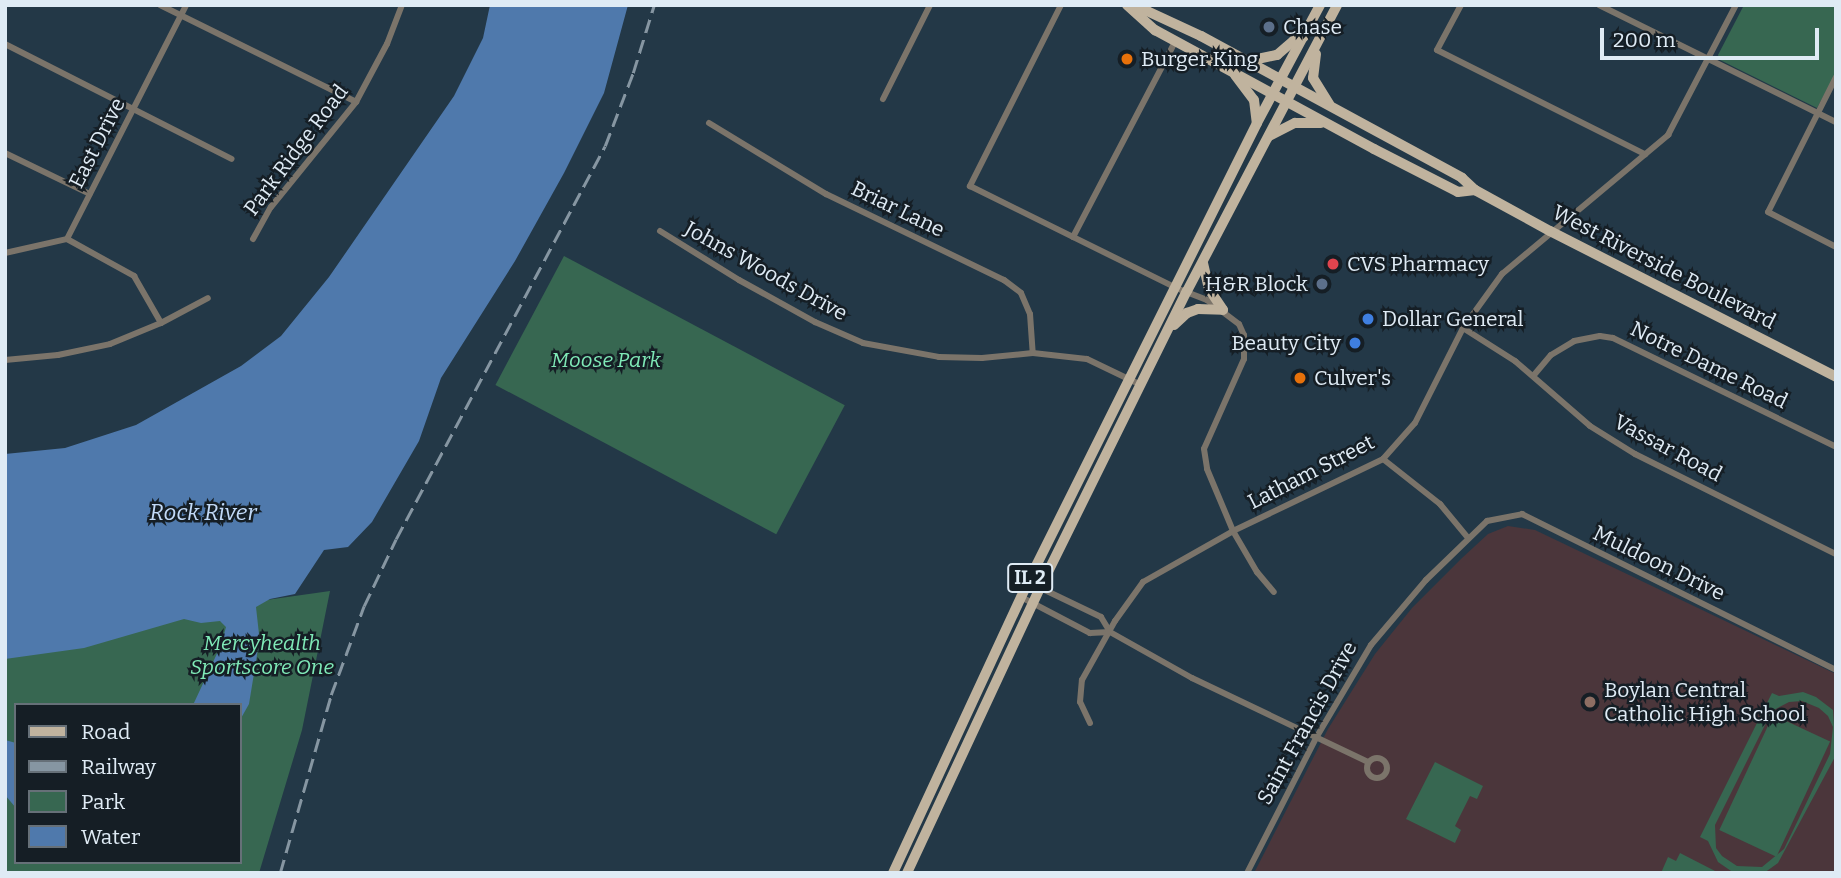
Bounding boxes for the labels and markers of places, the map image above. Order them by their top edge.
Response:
place label: Chase [1283,14,1342,40]
marker: Chase [1261,19,1277,35]
place label: Burger King [1141,46,1258,72]
marker: Burger King [1119,51,1135,67]
place label: CVS Pharmacy [1347,251,1489,277]
marker: CVS Pharmacy [1325,256,1341,272]
place label: H&R Block [1205,271,1308,297]
marker: H&R Block [1314,276,1330,292]
place label: Dollar General [1382,306,1524,332]
marker: Dollar General [1360,311,1376,327]
place label: Beauty City [1231,330,1341,356]
marker: Beauty City [1347,335,1363,351]
place label: Culver's [1314,365,1391,391]
marker: Culver's [1292,370,1308,386]
place label: Boylan Central Catholic High School [1604,677,1806,727]
marker: Boylan Central Catholic High School [1582,694,1598,710]

